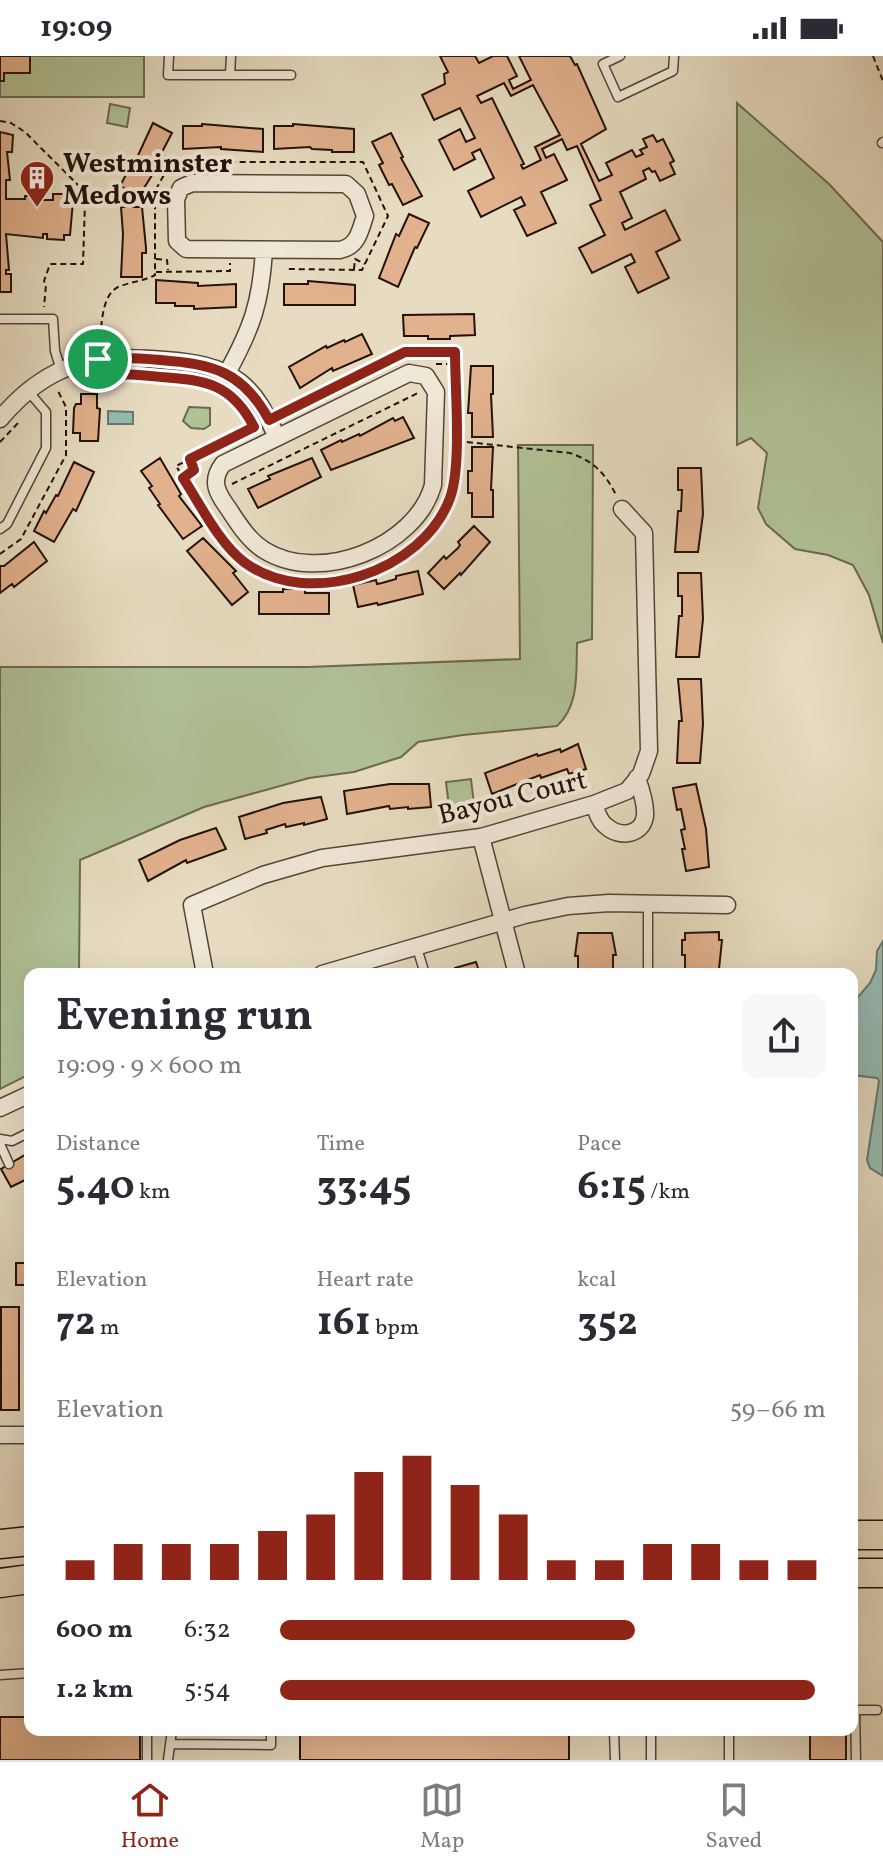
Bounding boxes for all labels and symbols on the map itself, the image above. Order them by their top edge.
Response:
place label: Westminster Medows [63,145,232,216]
building icon: Westminster Medows [18,159,56,209]
pin [64,325,132,393]
street label: Bayou Court [434,761,591,836]

